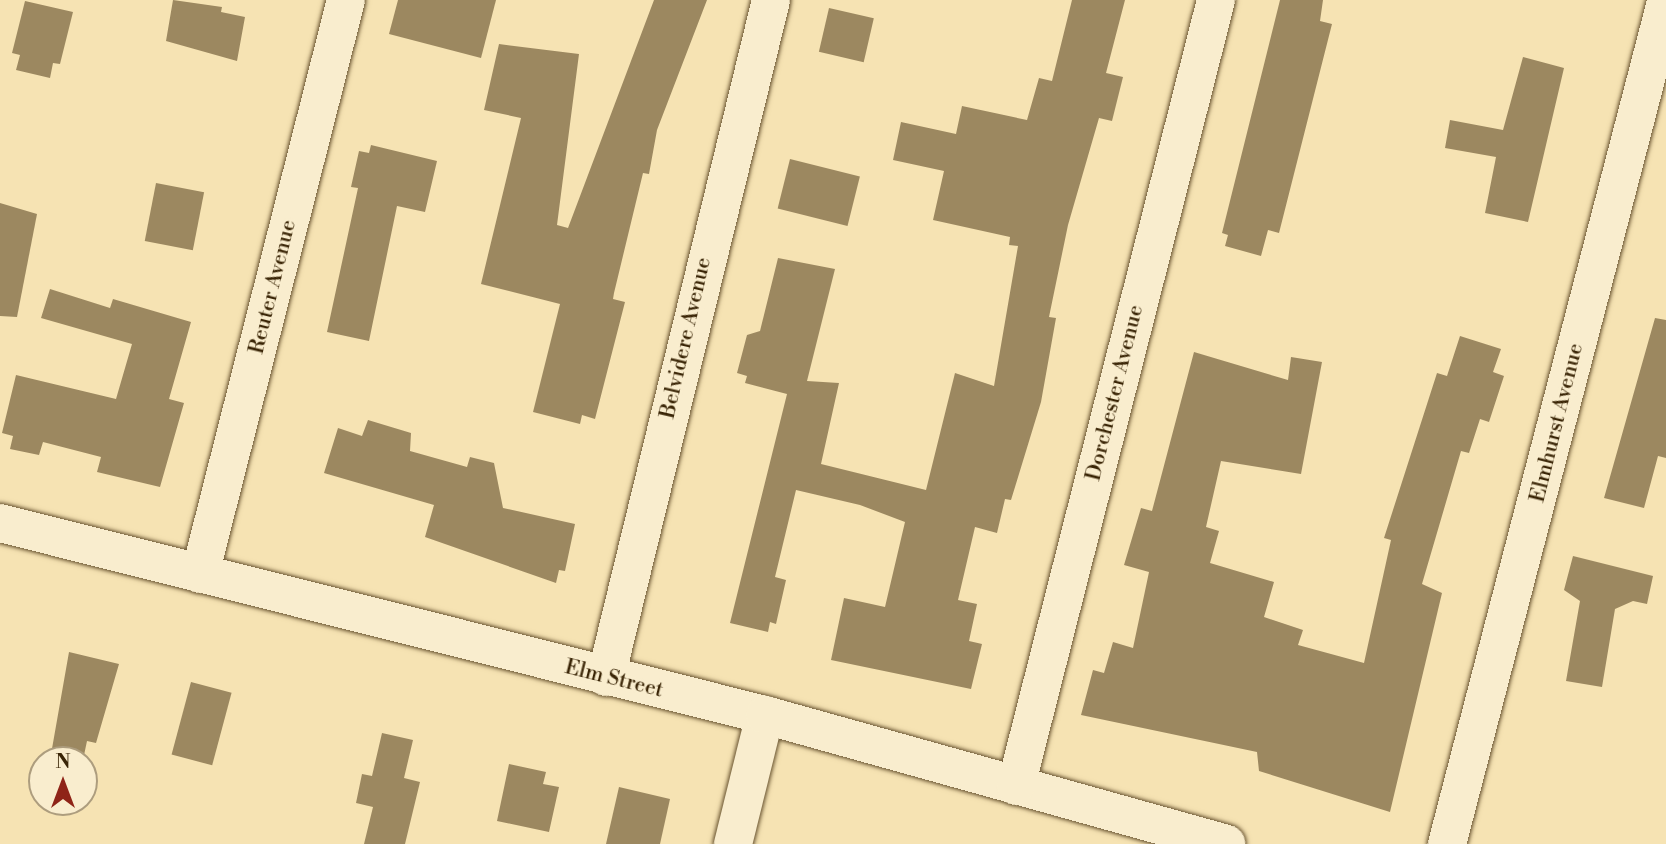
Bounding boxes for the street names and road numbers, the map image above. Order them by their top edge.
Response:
street label: Reuter Avenue [244,217,302,357]
street label: Belvidere Avenue [655,255,717,421]
street label: Dorchester Avenue [1081,302,1149,484]
street label: Elmhurst Avenue [1525,341,1589,505]
street label: Elm Street [562,655,666,703]

